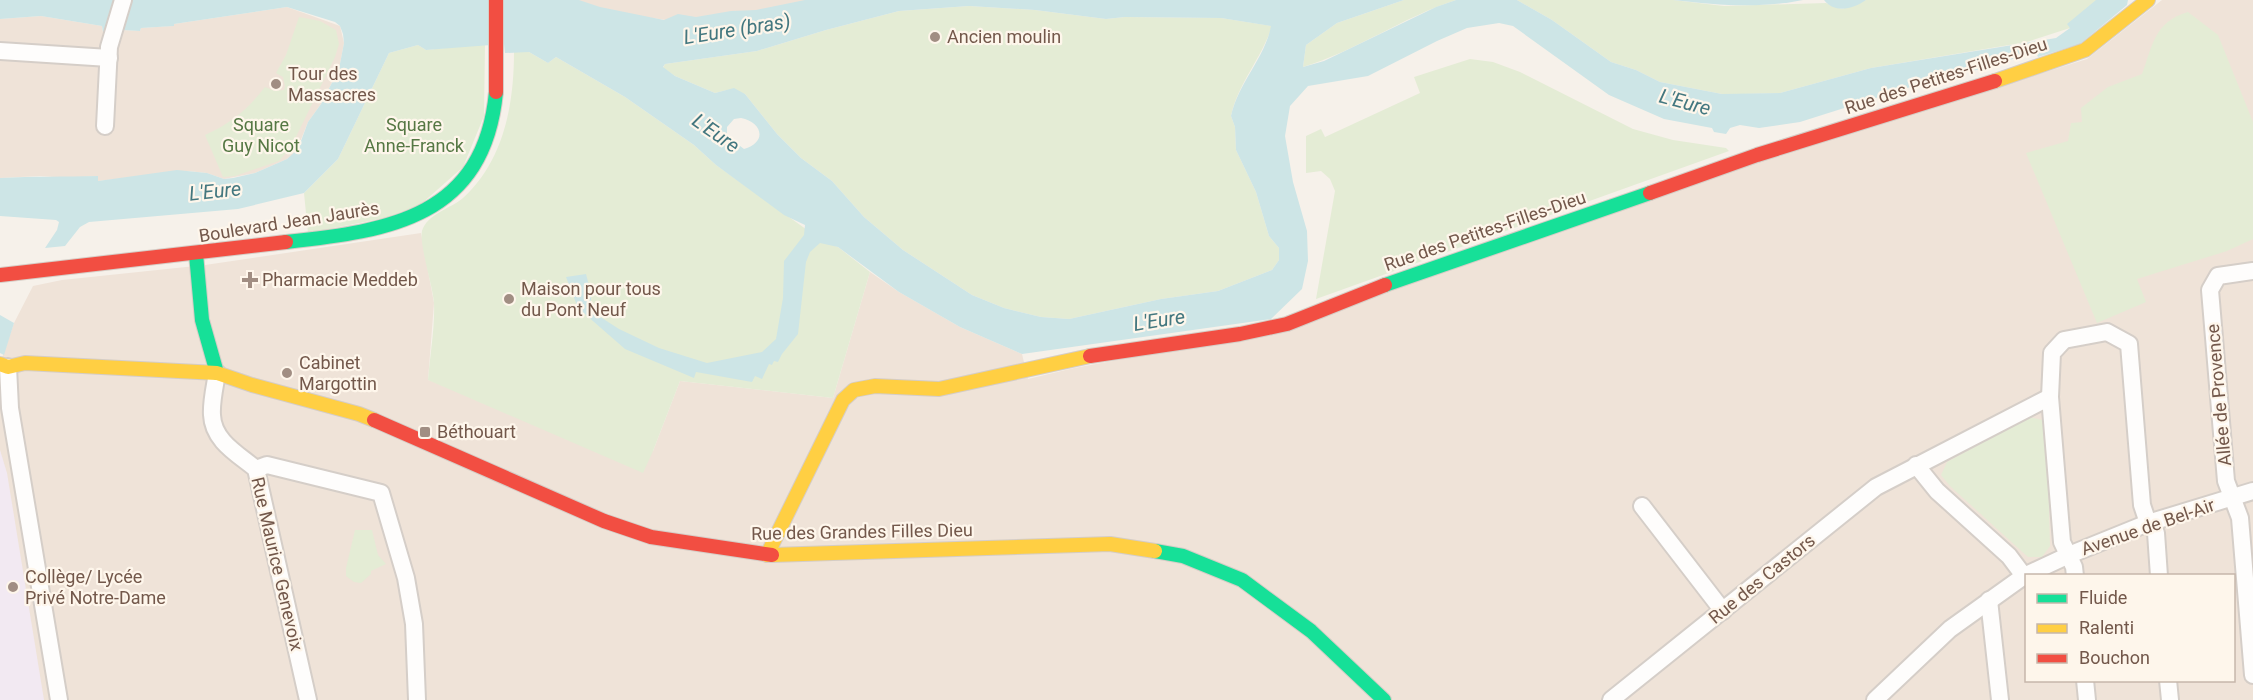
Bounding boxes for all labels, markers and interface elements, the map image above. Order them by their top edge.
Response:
water label: L'Eure (bras) [682,9,792,49]
place label: Ancien moulin [947,26,1061,47]
marker: Ancien moulin [928,30,942,44]
street label: Rue des Petites-Filles-Dieu [1842,33,2050,118]
place label: Tour des Massacres [288,63,376,105]
marker: Tour des Massacres [269,77,283,91]
water label: L'Eure [1657,84,1713,120]
water label: L'Eure [688,108,744,158]
park label: Square Guy Nicot [222,114,300,156]
park label: Square Anne-Franck [364,114,465,156]
water label: L'Eure [188,176,242,206]
street label: Rue des Petites-Filles-Dieu [1381,186,1588,275]
street label: Boulevard Jean Jaurès [197,197,381,246]
place label: Pharmacie Meddeb [262,269,418,290]
marker: Pharmacie Meddeb [243,273,257,287]
place label: Maison pour tous du Pont Neuf [521,278,661,320]
marker: Maison pour tous du Pont Neuf [502,292,516,306]
water label: L'Eure [1131,304,1187,336]
street label: Allée de Provence [2202,323,2235,467]
place label: Cabinet Margottin [299,352,377,394]
marker: Cabinet Margottin [280,366,294,380]
place label: Béthouart [437,421,516,442]
marker: Béthouart [418,425,432,439]
street label: Rue Maurice Genevoix [247,475,308,653]
street label: Avenue de Bel-Air [2078,494,2217,559]
street label: Rue des Grandes Filles Dieu [751,519,973,544]
street label: Rue des Castors [1704,529,1819,628]
place label: Collège/ Lycée Privé Notre-Dame [25,566,166,608]
legend [2025,574,2235,682]
marker: Collège/ Lycée Privé Notre-Dame [6,580,20,594]
text: Fluide [2079,587,2127,608]
text: Ralenti [2079,617,2134,638]
text: Bouchon [2079,647,2150,668]

